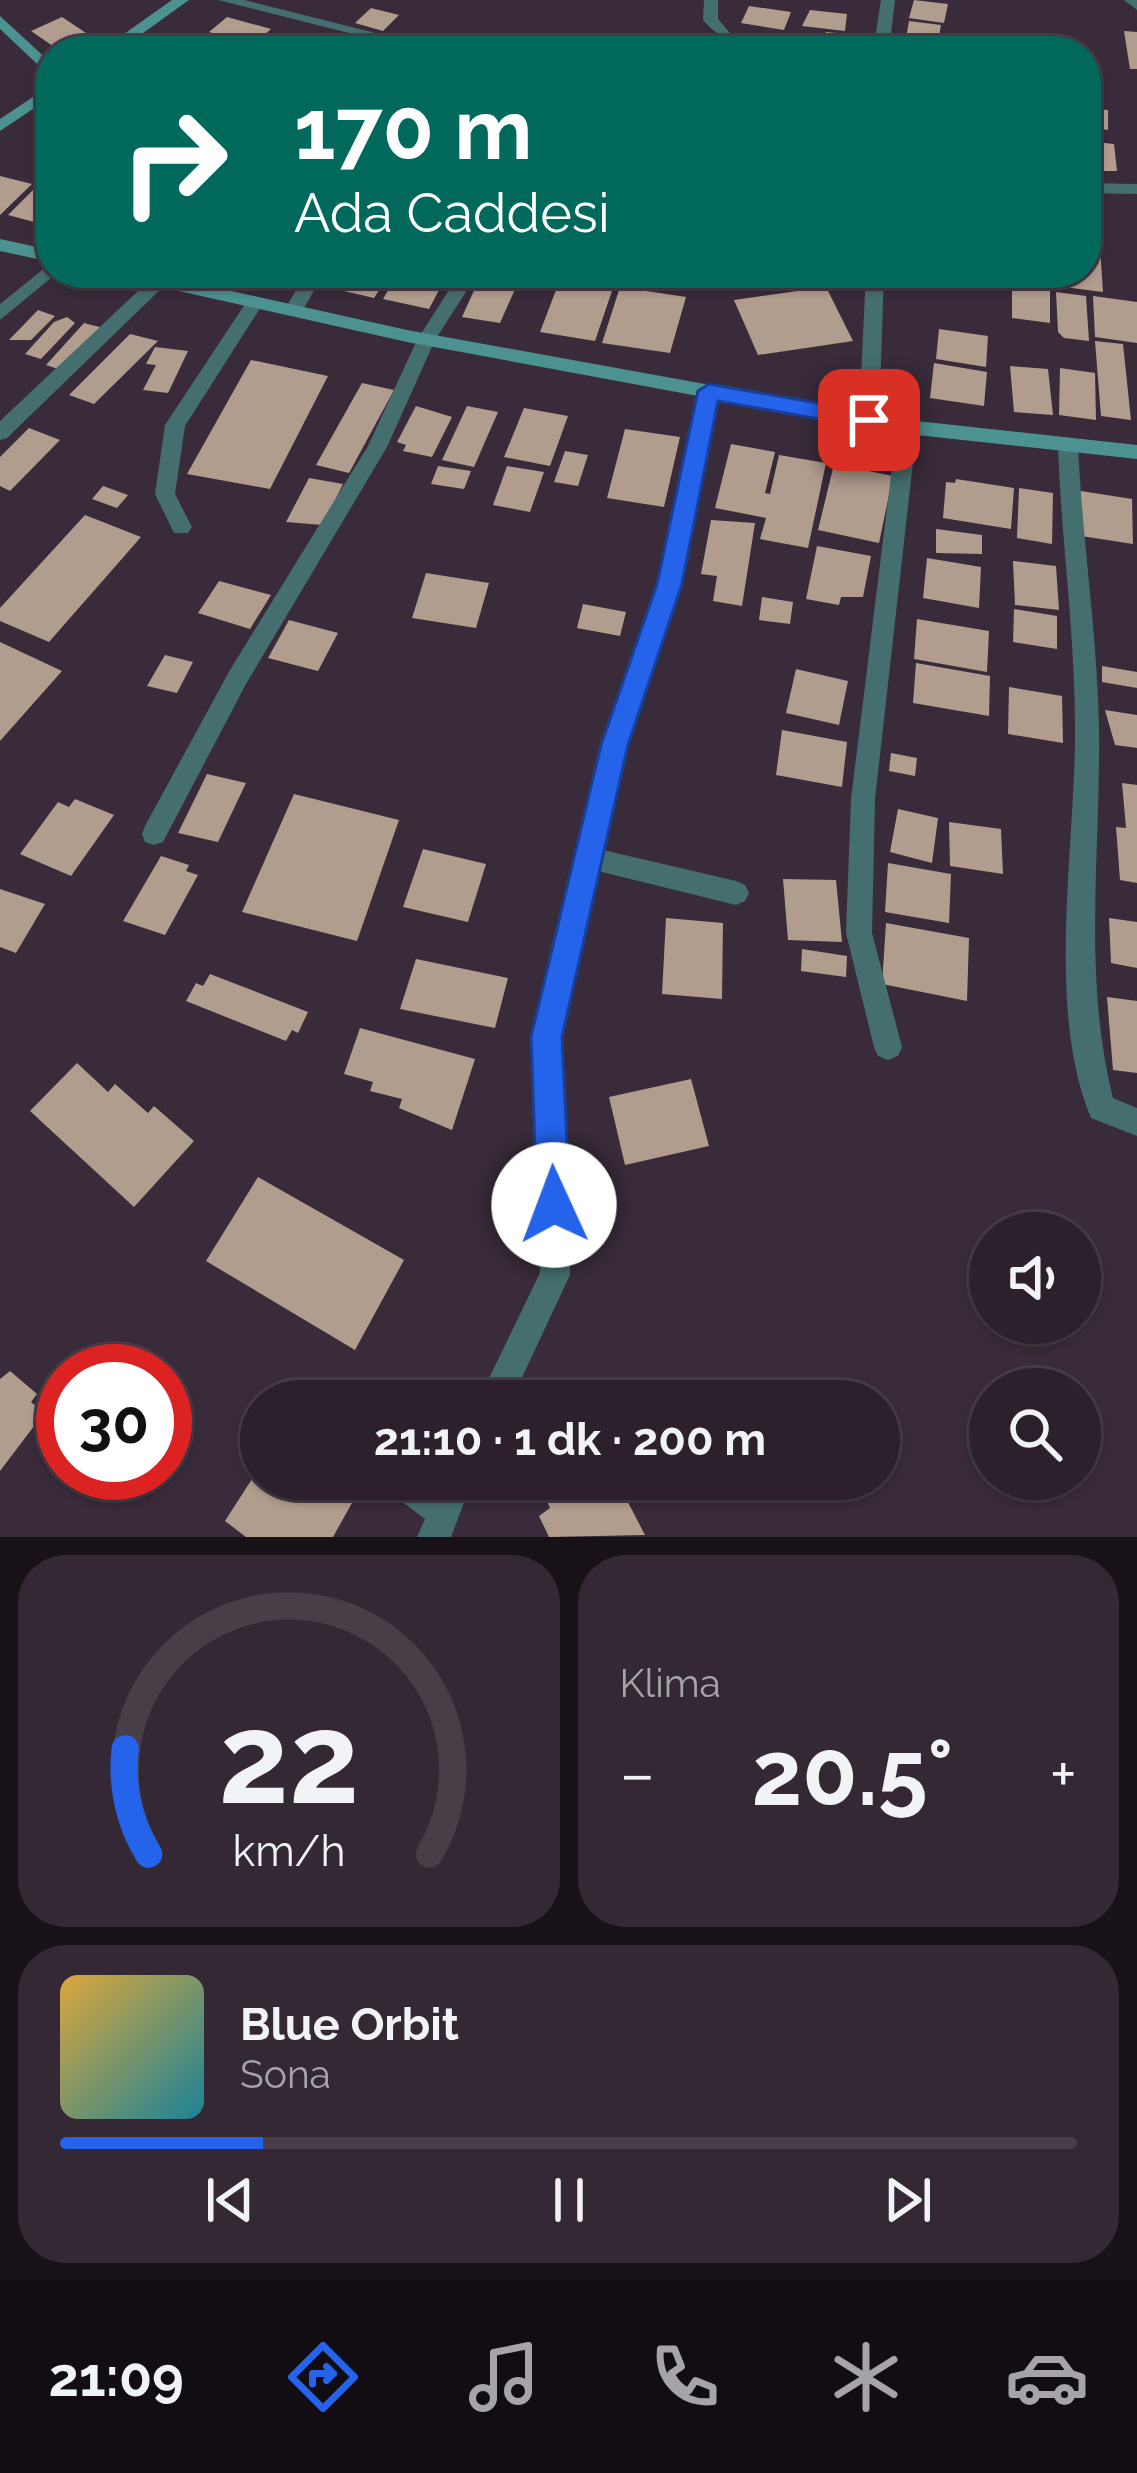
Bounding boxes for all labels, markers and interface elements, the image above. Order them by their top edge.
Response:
text: 170 m [294,80,533,179]
icon: right [96,84,252,240]
text: Ada Caddesi [294,181,610,245]
pin [818,369,920,471]
icon: arrive [836,387,902,453]
position arrow [491,1142,617,1268]
map controls [969,1212,1101,1500]
button: sound [969,1212,1101,1344]
speed limit sign: 30 [36,1344,192,1500]
button: search [969,1368,1101,1500]
text: 21:10 · 1 dk · 200 m [374,1413,766,1466]
text: Klima [620,1660,721,1706]
text: 22 [218,1686,359,1832]
text: 20.5° [751,1720,953,1826]
text: − [620,1735,655,1812]
text: + [1050,1735,1077,1812]
text: km/h [232,1826,345,1876]
text: Blue Orbit [240,1998,459,2051]
text: Sona [240,2051,331,2097]
icon: previous [197,2167,263,2233]
icon: pause [536,2167,602,2233]
icon: next [875,2167,941,2233]
icon: directions [281,2335,365,2419]
icon: music [462,2335,546,2419]
icon: phone [643,2335,727,2419]
icon: climate [824,2335,908,2419]
icon: car [1005,2335,1089,2419]
text: 21:09 [48,2345,184,2409]

